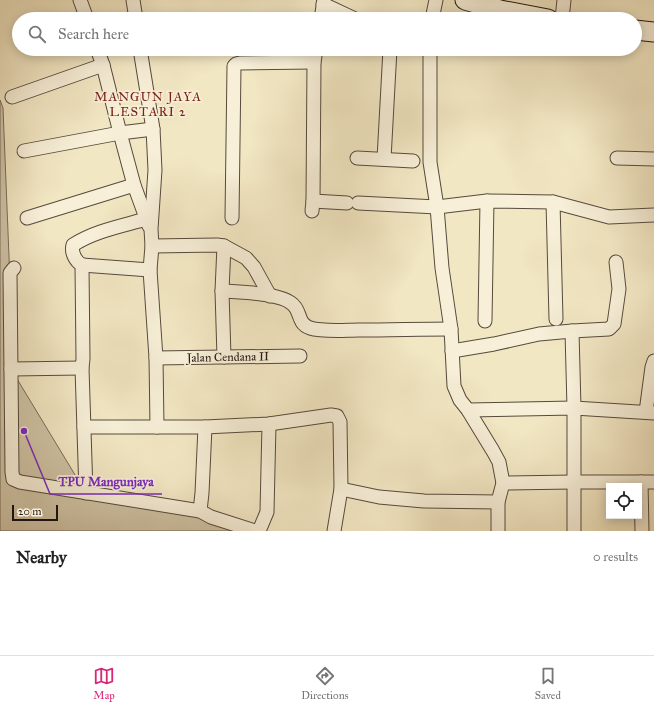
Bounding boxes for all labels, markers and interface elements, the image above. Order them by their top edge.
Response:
search box [12,12,642,56]
icon: search [26,23,48,45]
text: Search here [58,25,129,43]
district label: MANGUN JAYA LESTARI 2 [94,89,202,120]
street label: Jalan Cendana II [185,349,269,366]
callout: TPU Mangunjaya [50,469,162,494]
text: TPU Mangunjaya [57,474,154,490]
map controls [606,483,642,519]
button: locate [606,483,642,519]
scale bar [12,503,58,522]
text: 20 m [18,505,41,518]
text: Nearby [16,547,67,568]
text: 0 results [593,549,638,565]
tab: Map [93,665,115,702]
tab: Directions [301,665,349,702]
tab: Saved [535,665,561,702]

